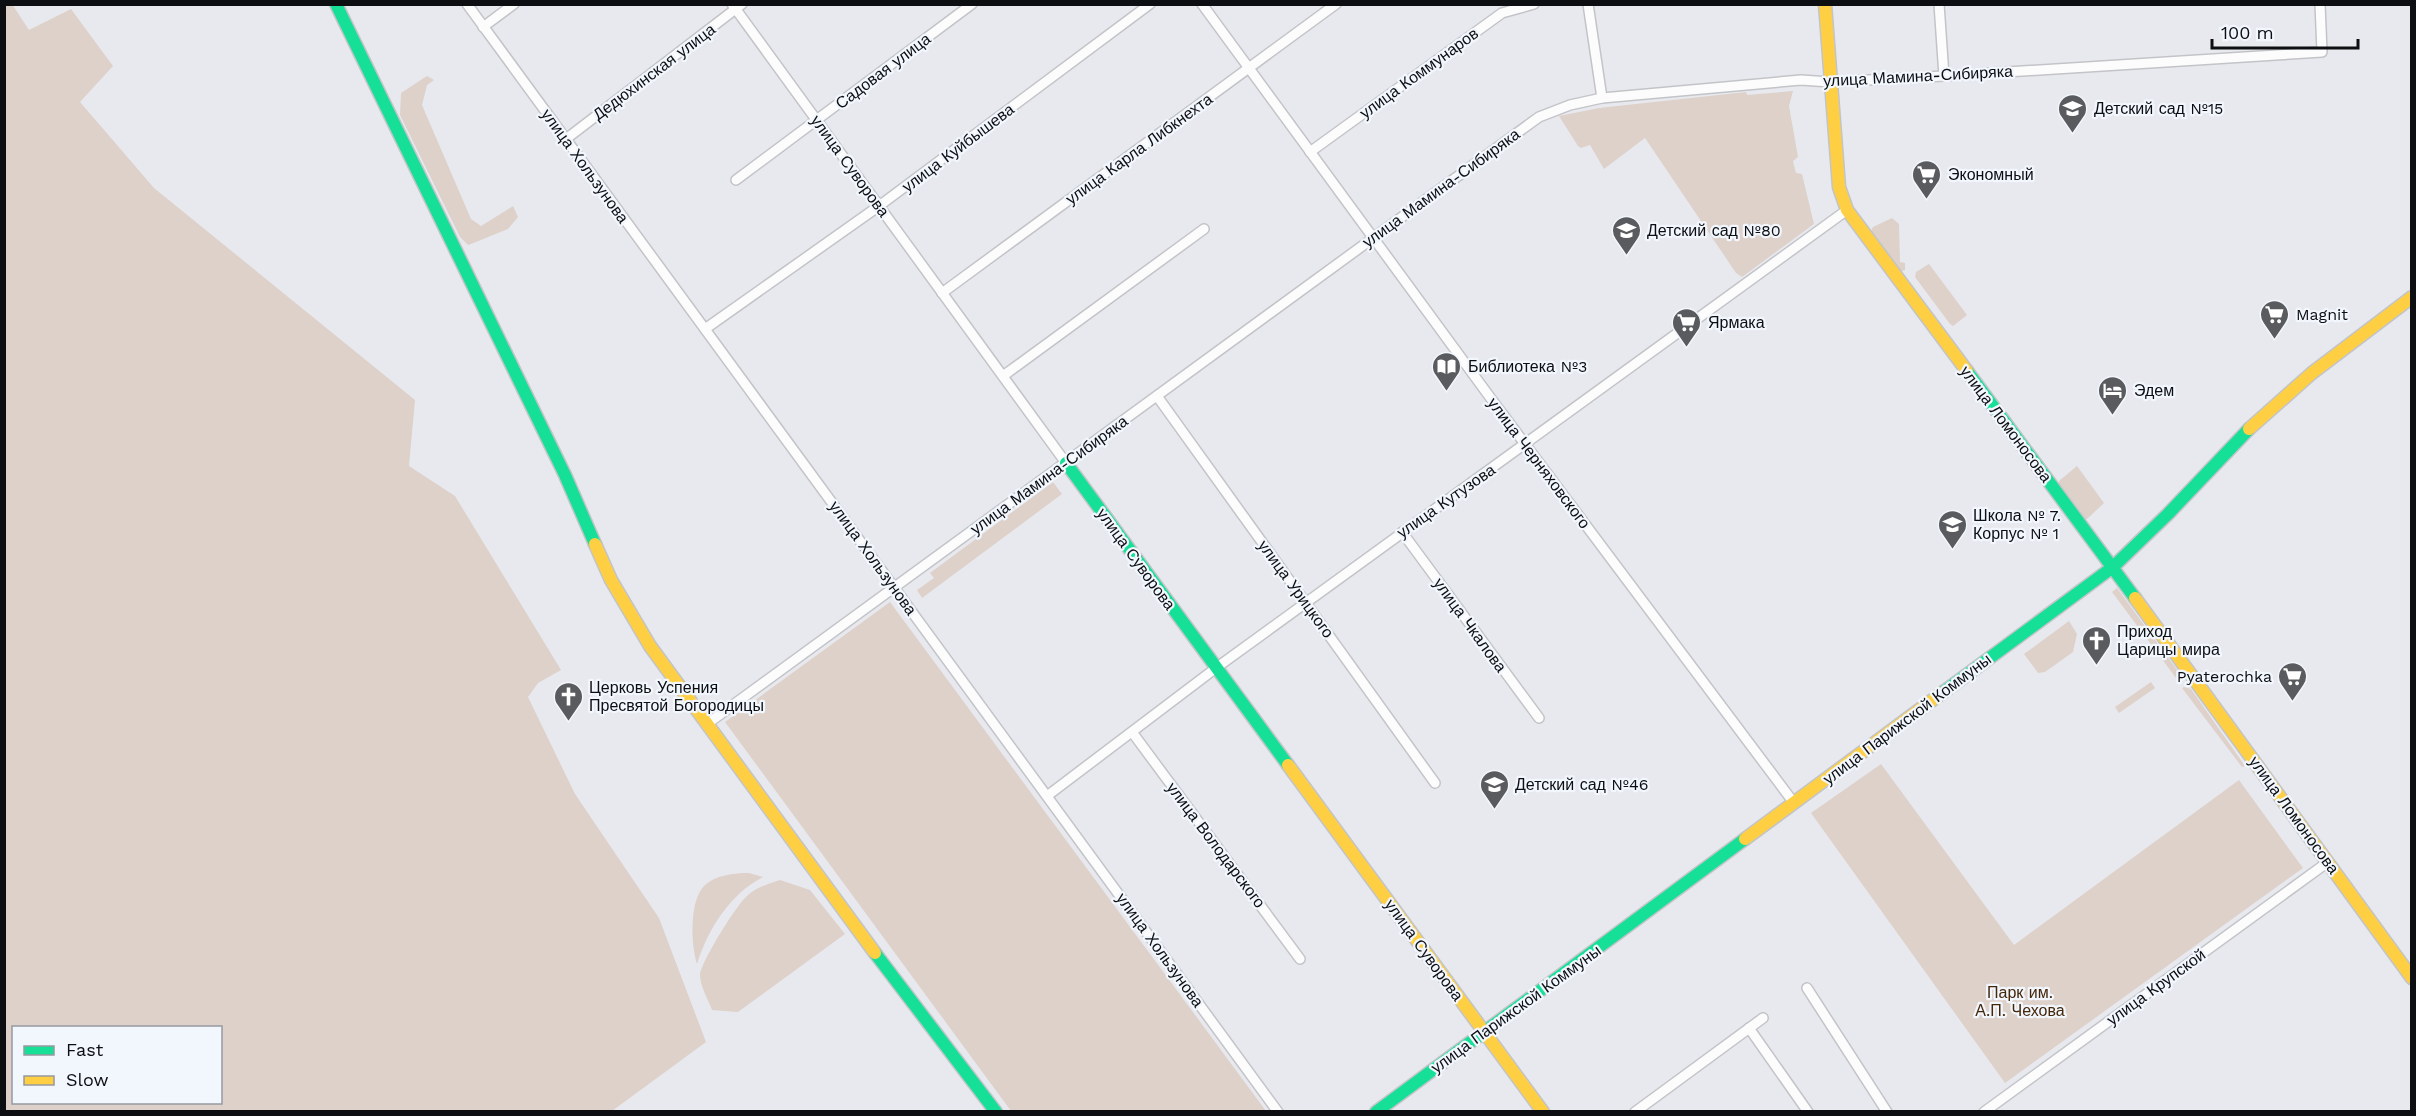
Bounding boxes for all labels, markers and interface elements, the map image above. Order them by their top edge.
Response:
scale bar [2212,12,2358,50]
street label: Дедюхинская улица [589,20,719,124]
text: 100 m [2221,22,2274,43]
street label: улица Коммунаров [1356,24,1482,122]
street label: Садовая улица [832,29,934,113]
street label: улица Мамина-Сибиряка [1823,62,2013,90]
street label: улица Карла Либкнехта [1062,89,1216,209]
school or university icon: Детский сад №15 [2057,92,2089,134]
place label: Детский сад №15 [2094,99,2223,118]
street label: улица Куйбышева [898,100,1018,196]
street label: улица Хользунова [537,105,633,227]
street label: улица Суворова [807,111,893,221]
street label: улица Мамина-Сибиряка [1359,124,1523,251]
supermarket icon: Экономный [1911,158,1943,200]
place label: Экономный [1948,165,2034,184]
school or university icon: Детский сад №80 [1610,214,1642,256]
place label: Детский сад №80 [1647,221,1781,240]
supermarket icon: Magnit [2259,298,2291,340]
place label: Magnit [2296,305,2348,324]
supermarket icon: Ярмака [1671,306,1703,348]
place label: Ярмака [1708,313,1765,332]
library icon: Библиотека №3 [1431,350,1463,392]
place label: Библиотека №3 [1468,357,1587,376]
street label: улица Ломоносова [1956,362,2056,486]
hotel icon: Эдем [2097,374,2129,416]
place label: Эдем [2134,381,2174,400]
street label: улица Черняховского [1484,394,1594,532]
street label: улица Мамина-Сибиряка [967,411,1131,538]
street label: улица Кутузова [1393,460,1499,542]
street label: улица Хользунова [825,497,921,619]
street label: улица Суворова [1093,504,1179,614]
place label: Школа № 7. Корпус № 1 [1973,506,2061,543]
school or university icon: Школа № 7. Корпус № 1 [1936,508,1968,550]
street label: улица Урицкого [1254,536,1338,642]
street label: улица Чкалова [1429,574,1511,676]
place label: Приход Царицы мира [2117,622,2220,659]
church icon: Приход Царицы мира [2080,624,2112,666]
street label: улица Парижской Коммуны [1819,650,1995,788]
supermarket icon: Pyaterochka [2277,660,2309,702]
place label: Pyaterochka [2177,667,2272,686]
place label: Церковь Успения Пресвятой Богородицы [589,678,764,715]
church icon: Церковь Успения Пресвятой Богородицы [552,680,584,722]
street label: улица Ломоносова [2245,752,2343,878]
school or university icon: Детский сад №46 [1478,768,1510,810]
place label: Детский сад №46 [1515,775,1648,794]
street label: улица Володарского [1163,778,1269,912]
street label: улица Хользунова [1112,889,1208,1011]
street label: улица Суворова [1381,895,1467,1005]
street label: улица Парижской Коммуны [1427,941,1605,1077]
street label: улица Крупской [2103,945,2209,1029]
park label: Парк им. А.П. Чехова [1975,983,2065,1020]
legend [12,1026,222,1104]
text: Fast [66,1039,104,1060]
text: Slow [66,1069,109,1090]

